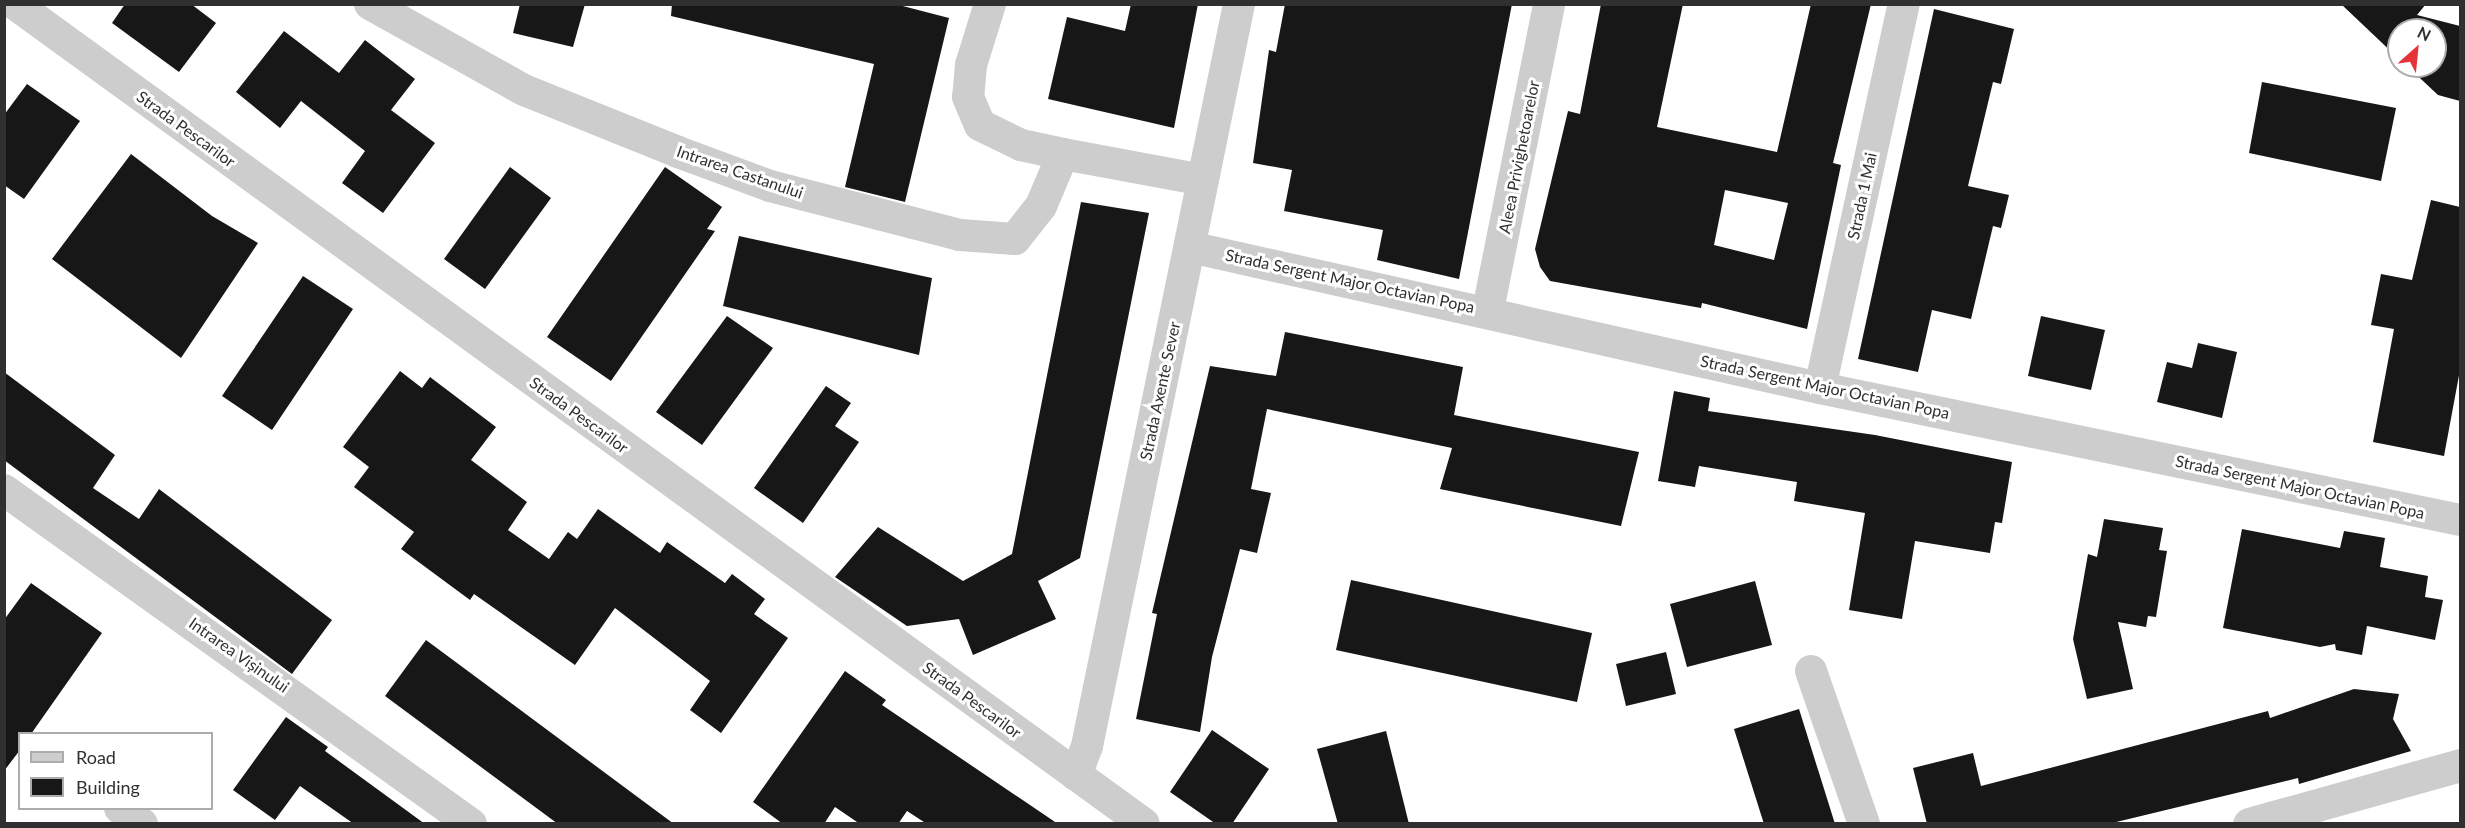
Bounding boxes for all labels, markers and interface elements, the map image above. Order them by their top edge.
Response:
north arrow [2387,18,2447,78]
text: N [2415,22,2434,45]
street label: Aleea Privighetoarelor [1495,79,1543,235]
street label: Strada Pescarilor [133,87,239,171]
street label: Intrarea Castanului [674,141,806,203]
street label: Strada 1 Mai [1843,151,1881,241]
street label: Strada Sergent Major Octavian Popa [1224,245,1476,317]
street label: Strada Axente Sever [1136,320,1184,462]
street label: Strada Sergent Major Octavian Popa [1699,351,1951,423]
street label: Strada Pescarilor [526,373,632,457]
street label: Strada Sergent Major Octavian Popa [2174,451,2426,523]
street label: Intrarea Vișinului [185,613,293,697]
street label: Strada Pescarilor [919,658,1025,742]
legend [18,732,213,810]
text: Road [76,746,116,768]
text: Building [76,776,140,798]

